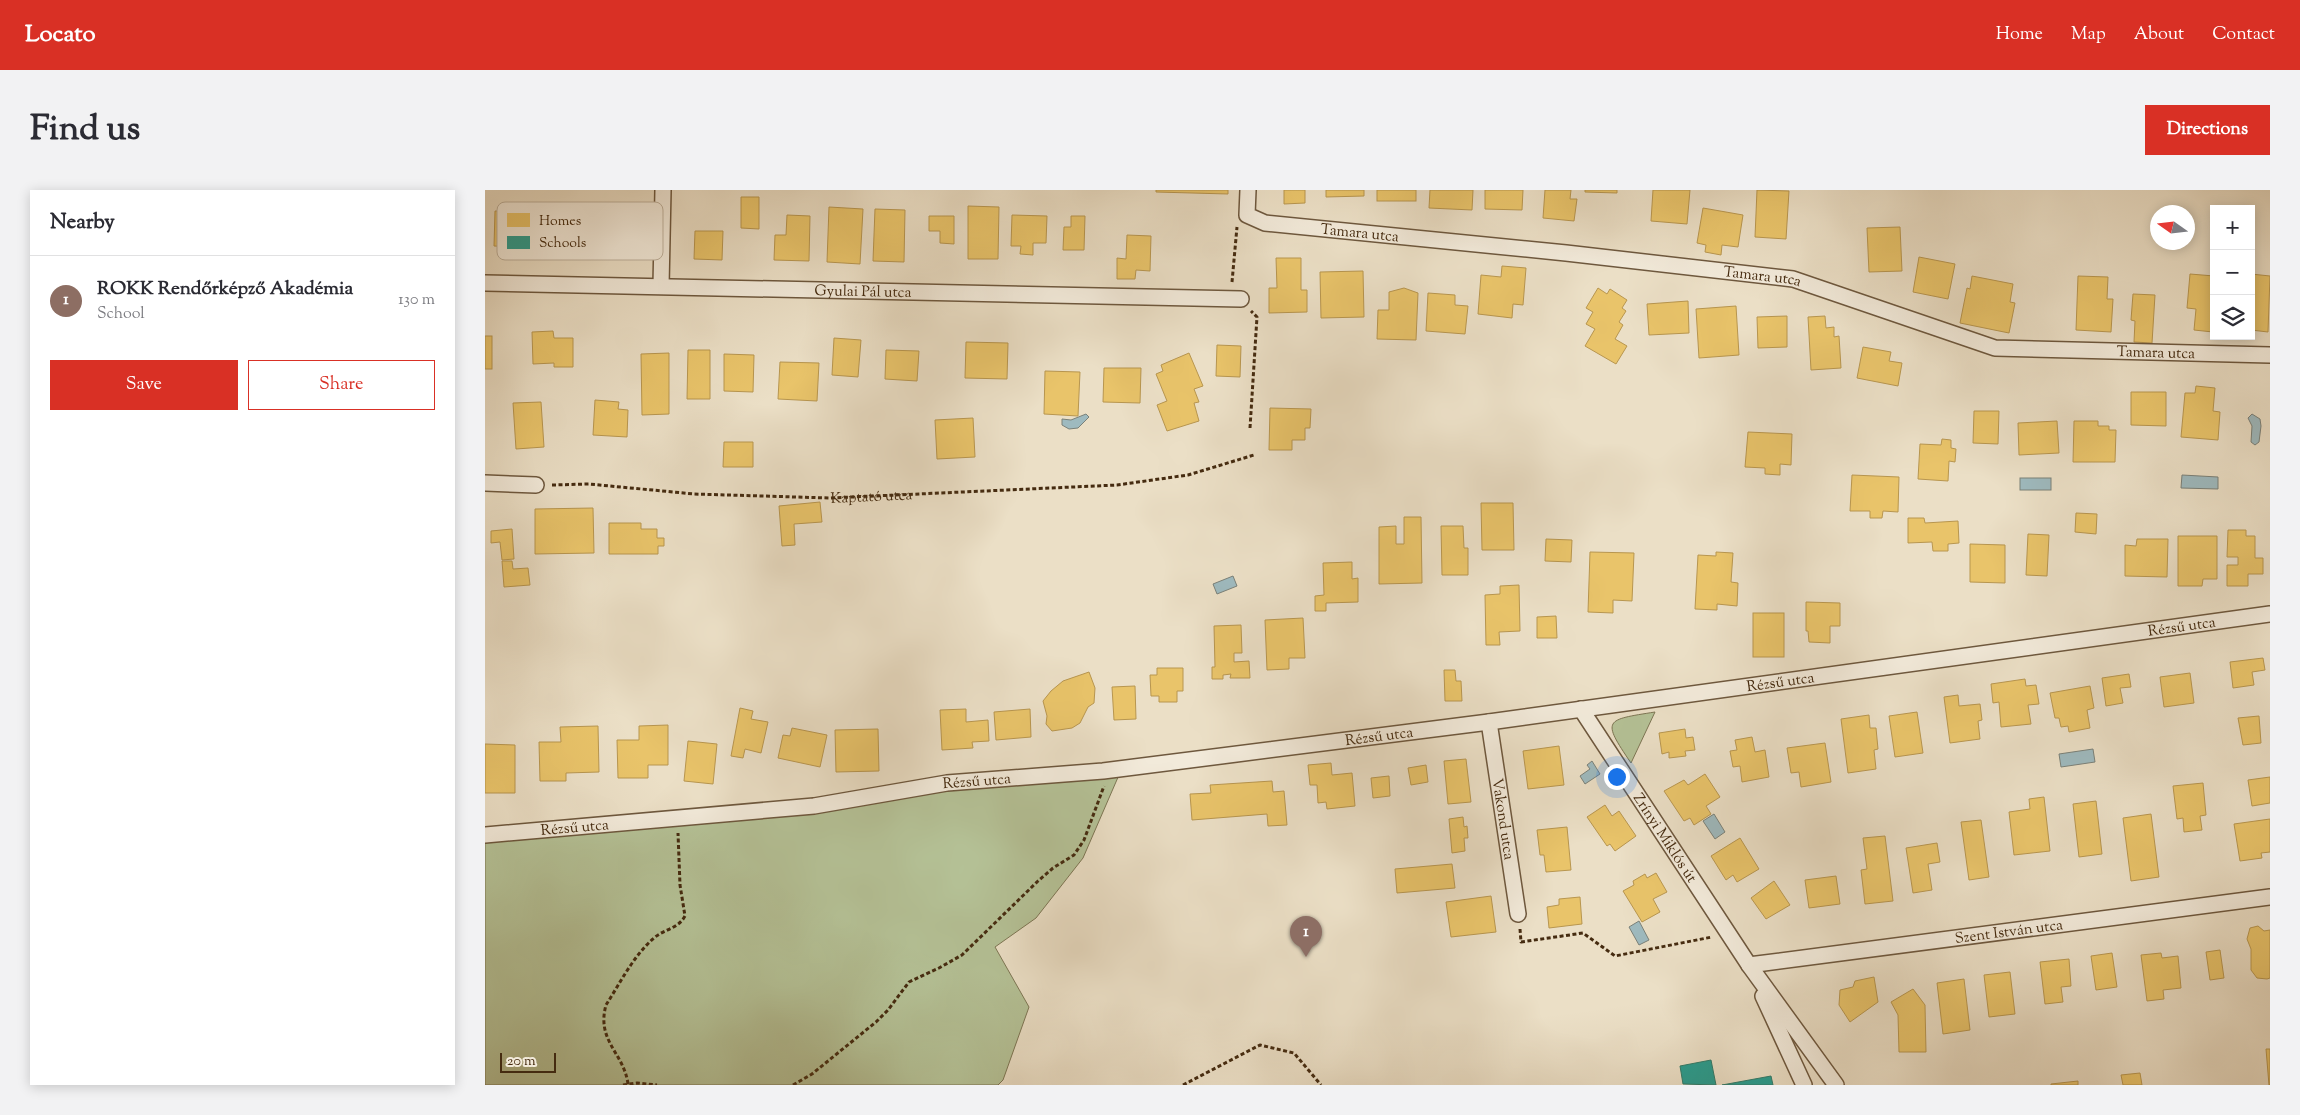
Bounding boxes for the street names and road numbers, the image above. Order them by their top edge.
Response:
street label: Tamara utca [1320,220,1400,248]
street label: Tamara utca [1722,262,1804,293]
street label: Gyulai Pál utca [814,281,912,304]
street label: Tamara utca [2116,342,2195,365]
street label: Kaptató utca [830,485,913,510]
street label: Rézsű utca [2147,613,2217,643]
street label: Rézsű utca [1745,668,1816,698]
street label: Rézsű utca [1344,723,1415,752]
street label: Rézsű utca [942,769,1012,795]
street label: Vakond utca [1486,777,1519,861]
street label: Zrínyi Miklós út [1627,790,1701,887]
street label: Rézsű utca [540,815,610,842]
street label: Szent István utca [1954,915,2064,950]

